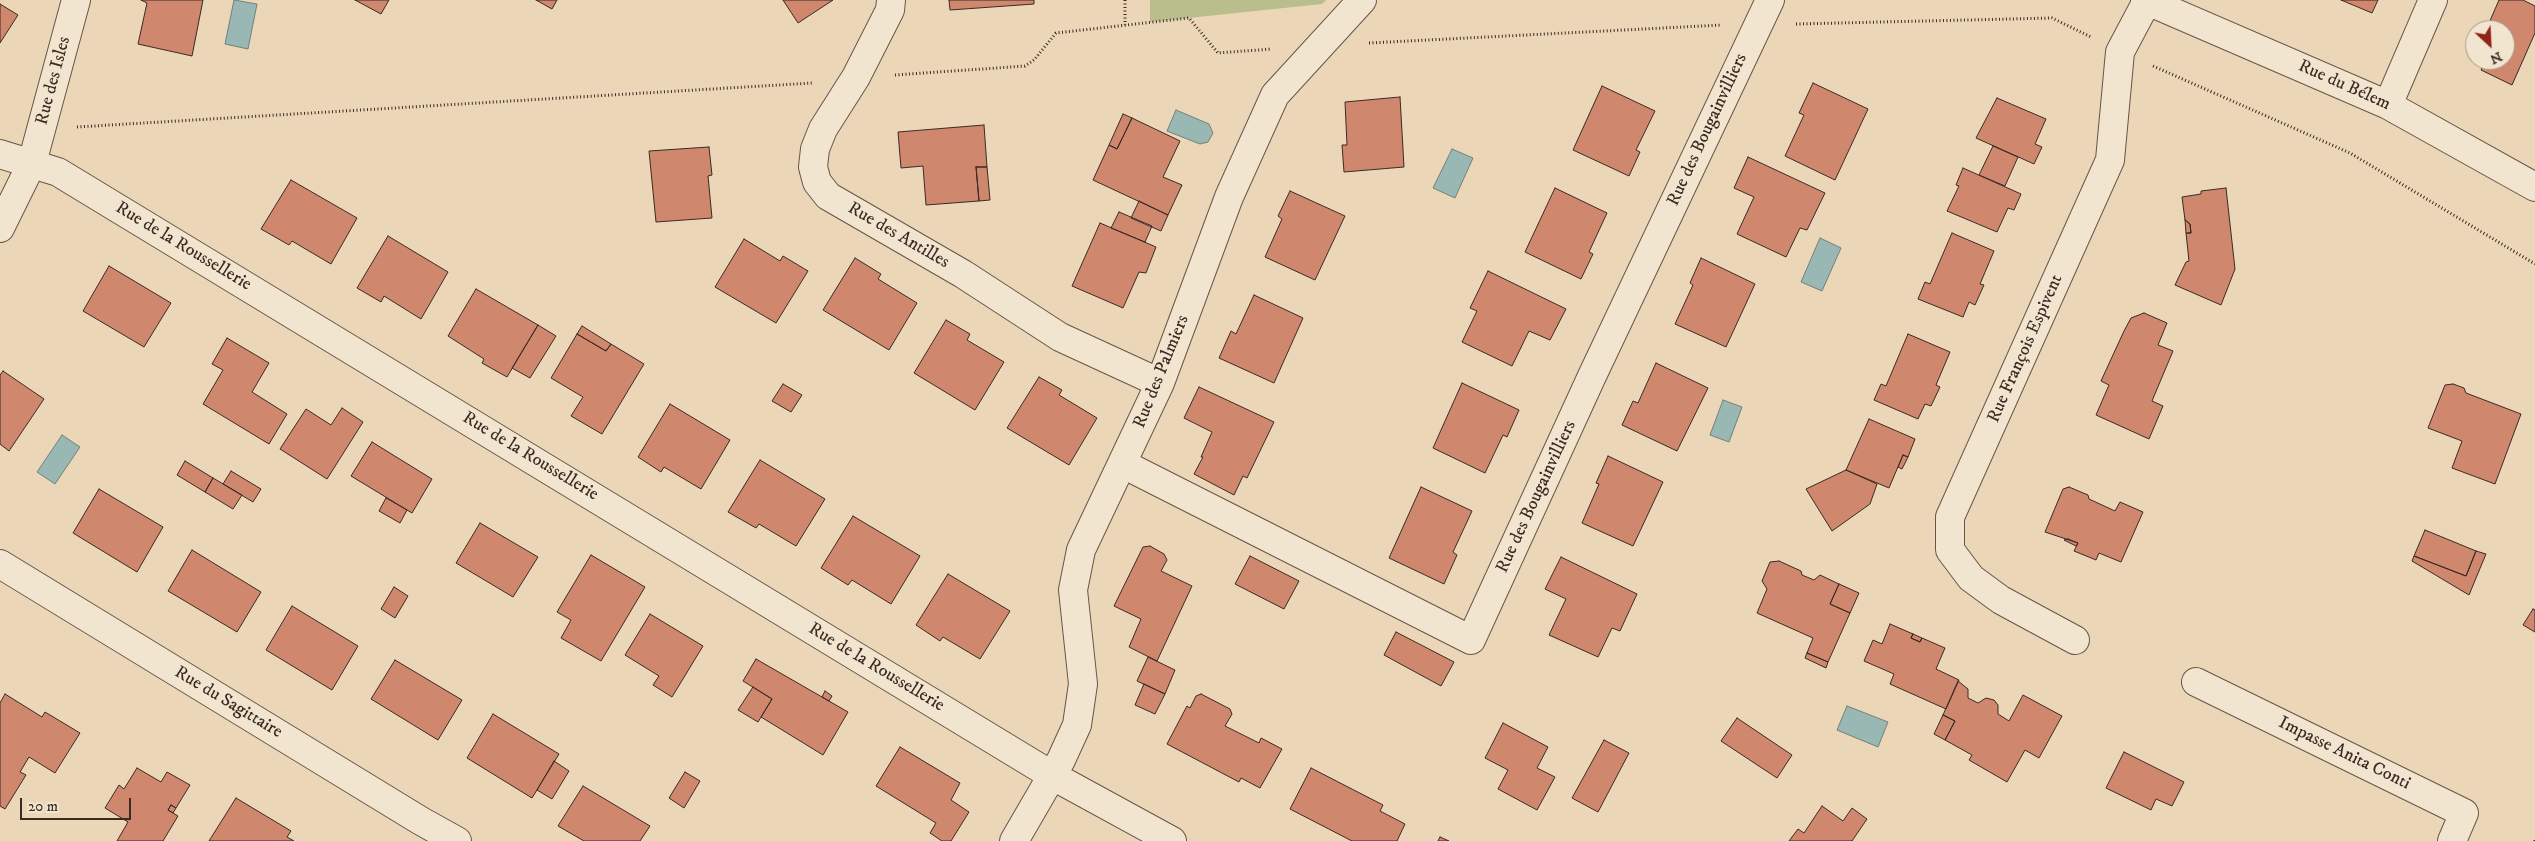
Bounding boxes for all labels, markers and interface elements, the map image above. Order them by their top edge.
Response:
north arrow [2465,20,2515,70]
street label: Rue des Isles [32,34,76,128]
text: N [2487,47,2505,68]
street label: Rue des Bougainvilliers [1663,50,1753,210]
street label: Rue du Bélem [2295,56,2393,116]
street label: Rue de la Roussellerie [111,198,255,296]
street label: Rue des Antilles [843,198,953,274]
street label: Rue François Espivent [1984,272,2068,426]
street label: Rue des Palmiers [1129,312,1195,432]
street label: Rue de la Roussellerie [458,408,602,506]
street label: Rue des Bougainvilliers [1492,417,1582,577]
street label: Rue de la Roussellerie [804,619,948,717]
street label: Rue du Sagittaire [170,662,286,744]
street label: Impasse Anita Conti [2275,713,2413,795]
scale bar [22,788,134,820]
text: 20 m [28,797,58,816]

